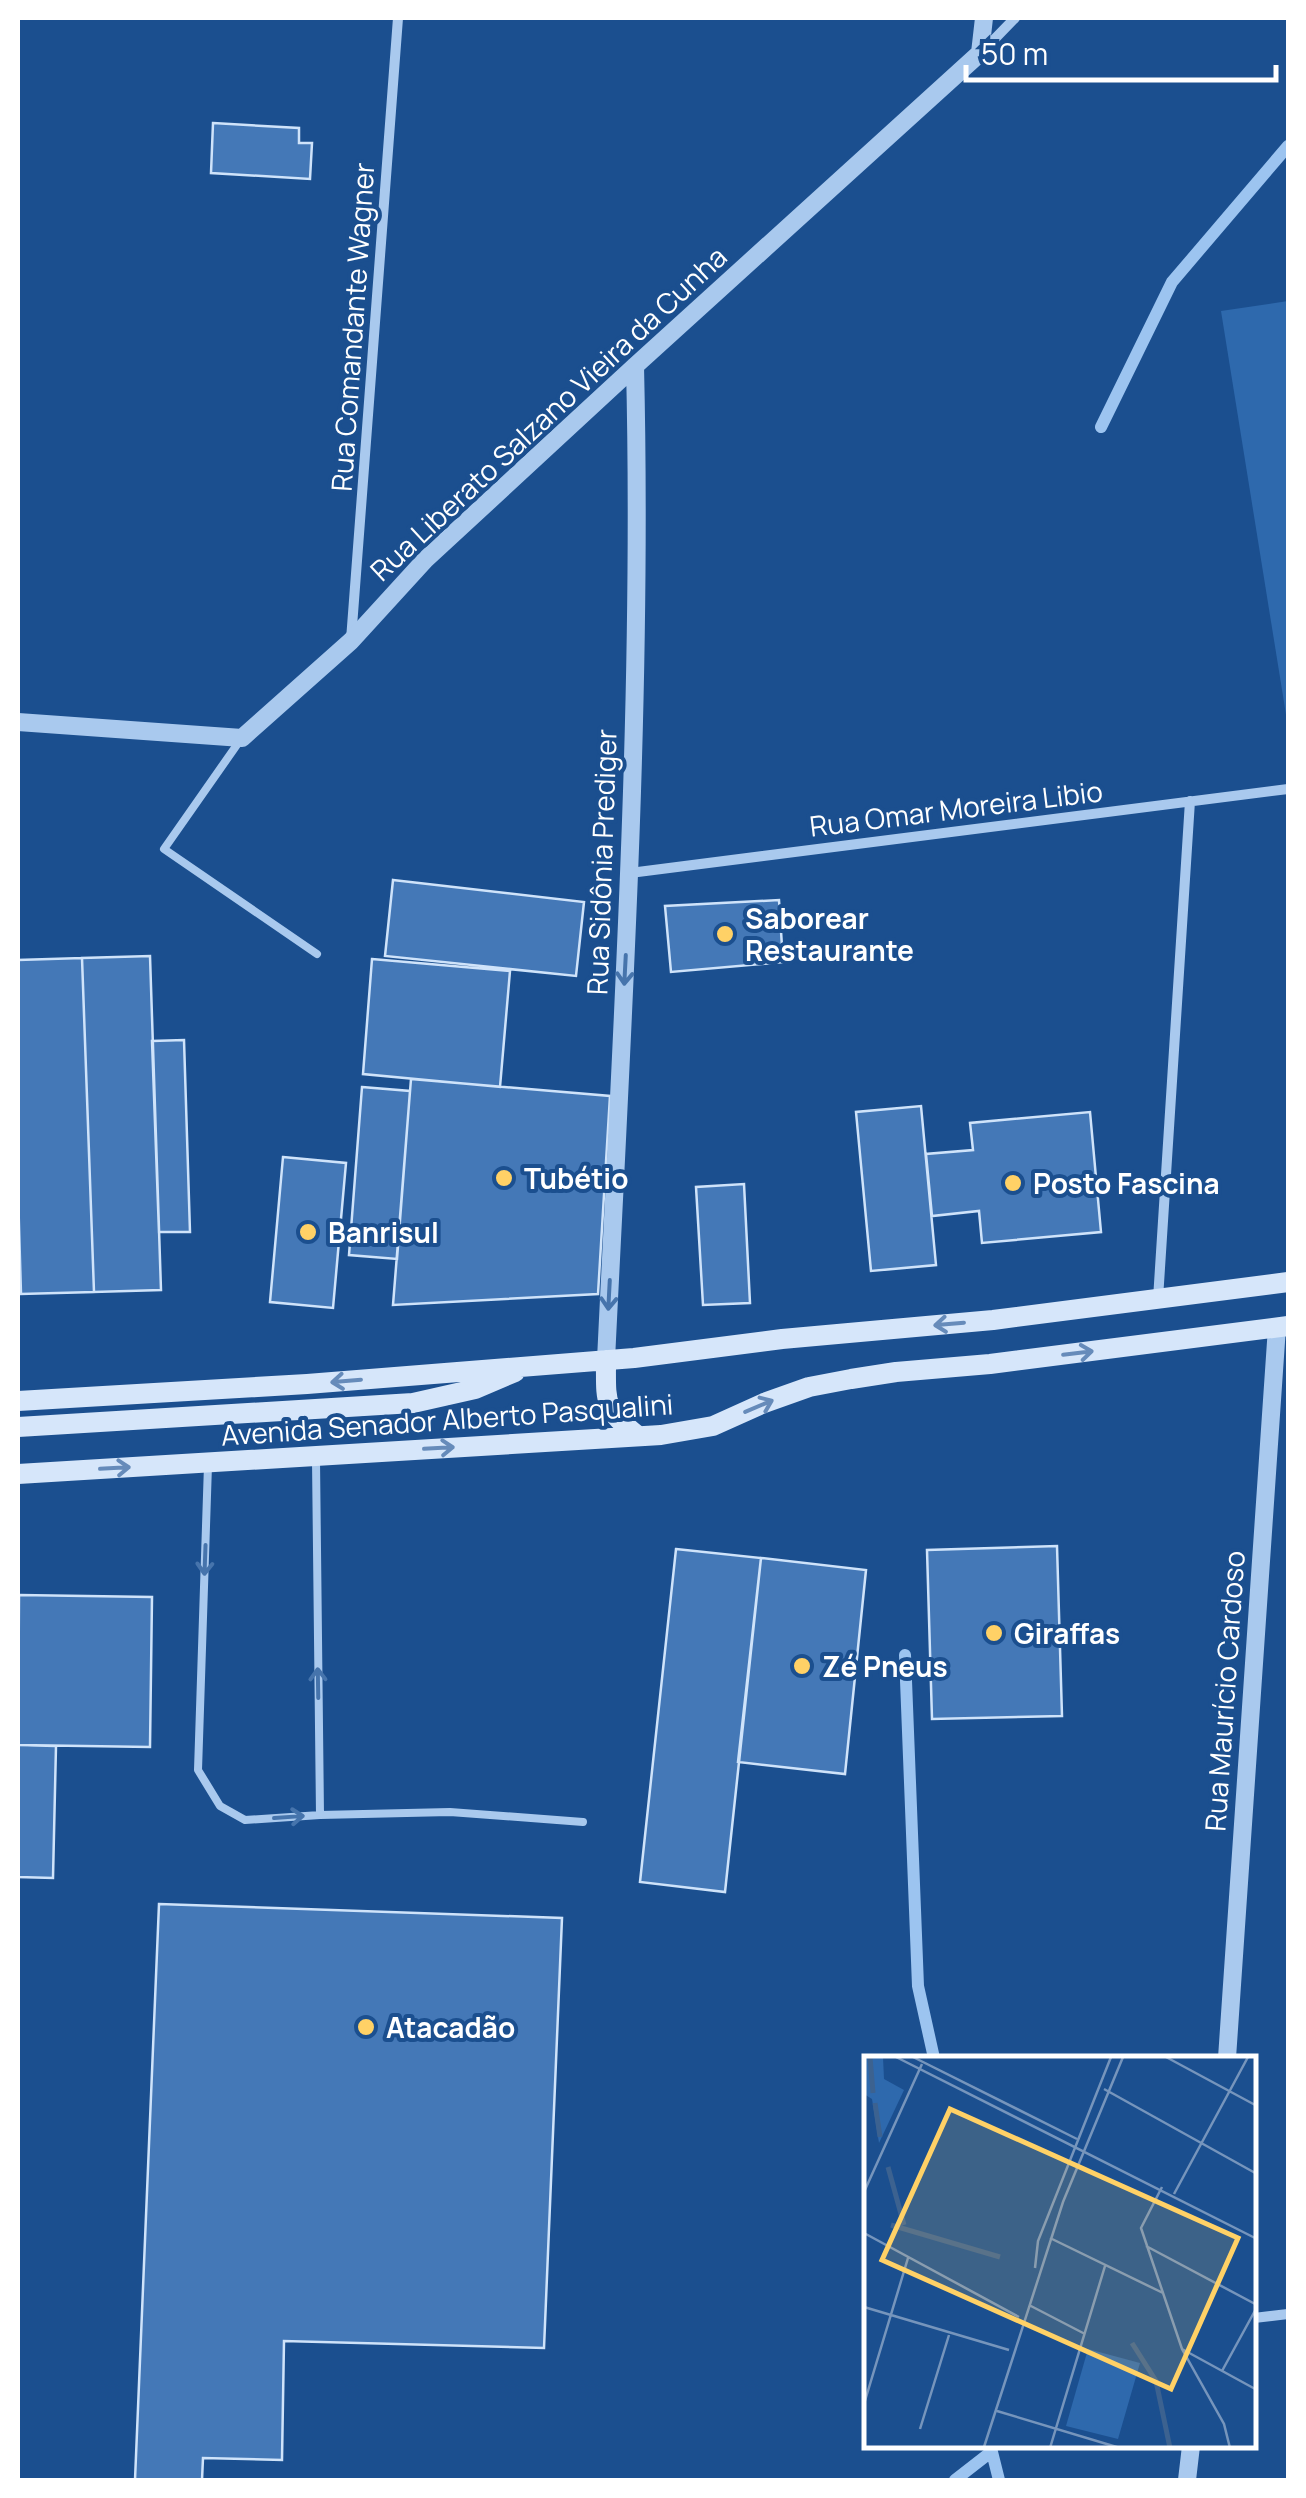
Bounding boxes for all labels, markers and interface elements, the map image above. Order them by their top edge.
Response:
scale bar [966,20,1276,82]
text: 50 m [981,33,1048,74]
street label: Rua Comandante Wagner [322,161,382,493]
street label: Rua Liberato Salzano Vieira da Cunha [362,237,734,589]
street label: Rua Sidônia Prediger [577,728,625,996]
street label: Rua Omar Moreira Libio [807,771,1105,845]
place label: Saborear Restaurante [745,899,914,969]
marker: Saborear Restaurante [714,923,736,945]
one-way arrow [615,953,634,985]
place label: Tubétio [524,1159,628,1197]
place label: Posto Fascina [1033,1164,1220,1202]
marker: Tubétio [493,1167,515,1189]
marker: Posto Fascina [1002,1172,1024,1194]
place label: Banrisul [328,1213,439,1251]
marker: Banrisul [297,1221,319,1243]
one-way arrow [599,1278,618,1310]
one-way arrow [933,1315,965,1334]
one-way arrow [1061,1343,1094,1362]
one-way arrow [331,1371,363,1390]
street label: Avenida Senador Alberto Pasqualini [220,1384,674,1454]
one-way arrow [743,1396,774,1414]
one-way arrow [423,1438,455,1457]
one-way arrow [98,1458,130,1477]
one-way arrow [196,1544,215,1576]
street label: Rua Maurício Cardoso [1195,1549,1253,1833]
place label: Giraffas [1014,1614,1120,1652]
marker: Giraffas [983,1622,1005,1644]
place label: Zé Pneus [822,1647,948,1685]
marker: Zé Pneus [791,1655,813,1677]
one-way arrow [309,1667,328,1699]
one-way arrow [272,1808,304,1827]
place label: Atacadão [386,2008,515,2046]
marker: Atacadão [355,2016,377,2038]
inset map [864,2056,1256,2448]

